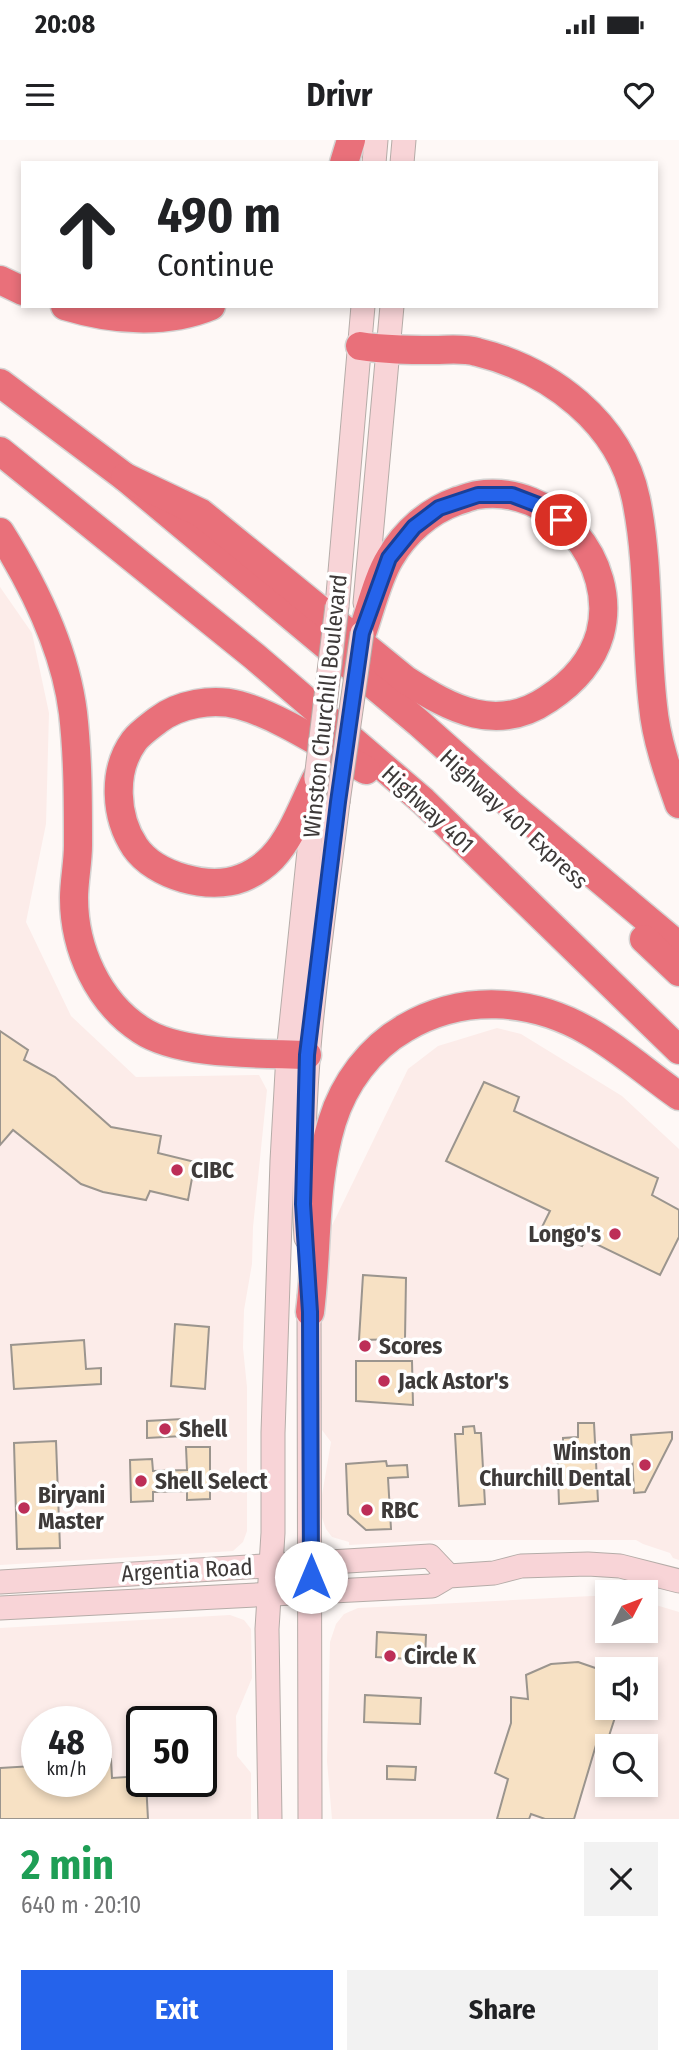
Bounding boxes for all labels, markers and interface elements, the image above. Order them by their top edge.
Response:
text: 20:08 [35,9,95,40]
icon: menu [21,76,59,114]
text: Drivr [307,76,372,114]
icon: heart [620,76,658,114]
text: 490 m [157,186,281,245]
icon: ahead [42,189,133,280]
text: Continue [157,246,274,284]
pin [531,490,591,550]
icon: arrive [542,501,580,539]
street label: Winston Churchill Boulevard [297,573,353,839]
street label: Highway 401 Express [434,743,594,895]
street label: Highway 401 [376,759,480,859]
place label: CIBC [191,1156,234,1184]
marker: CIBC [169,1162,185,1178]
place label: Longo's [528,1220,601,1248]
marker: Longo's [607,1226,623,1242]
place label: Scores [379,1332,442,1360]
marker: Scores [357,1338,373,1354]
place label: Jack Astor's [397,1367,509,1395]
marker: Jack Astor's [376,1373,392,1389]
place label: Shell [179,1415,228,1443]
marker: Shell [157,1421,173,1437]
place label: Winston Churchill Dental [479,1438,632,1492]
marker: Winston Churchill Dental [637,1457,653,1473]
place label: Shell Select [155,1467,268,1495]
marker: Shell Select [133,1473,149,1489]
place label: Biryani Master [38,1481,105,1535]
place label: RBC [381,1496,419,1524]
marker: Biryani Master [16,1500,32,1516]
marker: RBC [359,1502,375,1518]
position arrow [274,1540,348,1614]
street label: Argentia Road [121,1553,253,1587]
north arrow [595,1580,658,1643]
map controls [595,1580,658,1797]
place label: Circle K [404,1642,476,1670]
marker: Circle K [382,1648,398,1664]
button: sound [595,1657,658,1720]
speed limit sign: 50 [126,1706,217,1797]
text: 48 [48,1721,85,1763]
button: search [595,1734,658,1797]
text: km/h [46,1758,87,1780]
text: 2 min [21,1840,114,1890]
button: close [584,1842,658,1916]
text: 640 m · 20:10 [21,1891,141,1919]
button: Exit [21,1970,333,2050]
button: Share [347,1970,658,2050]

